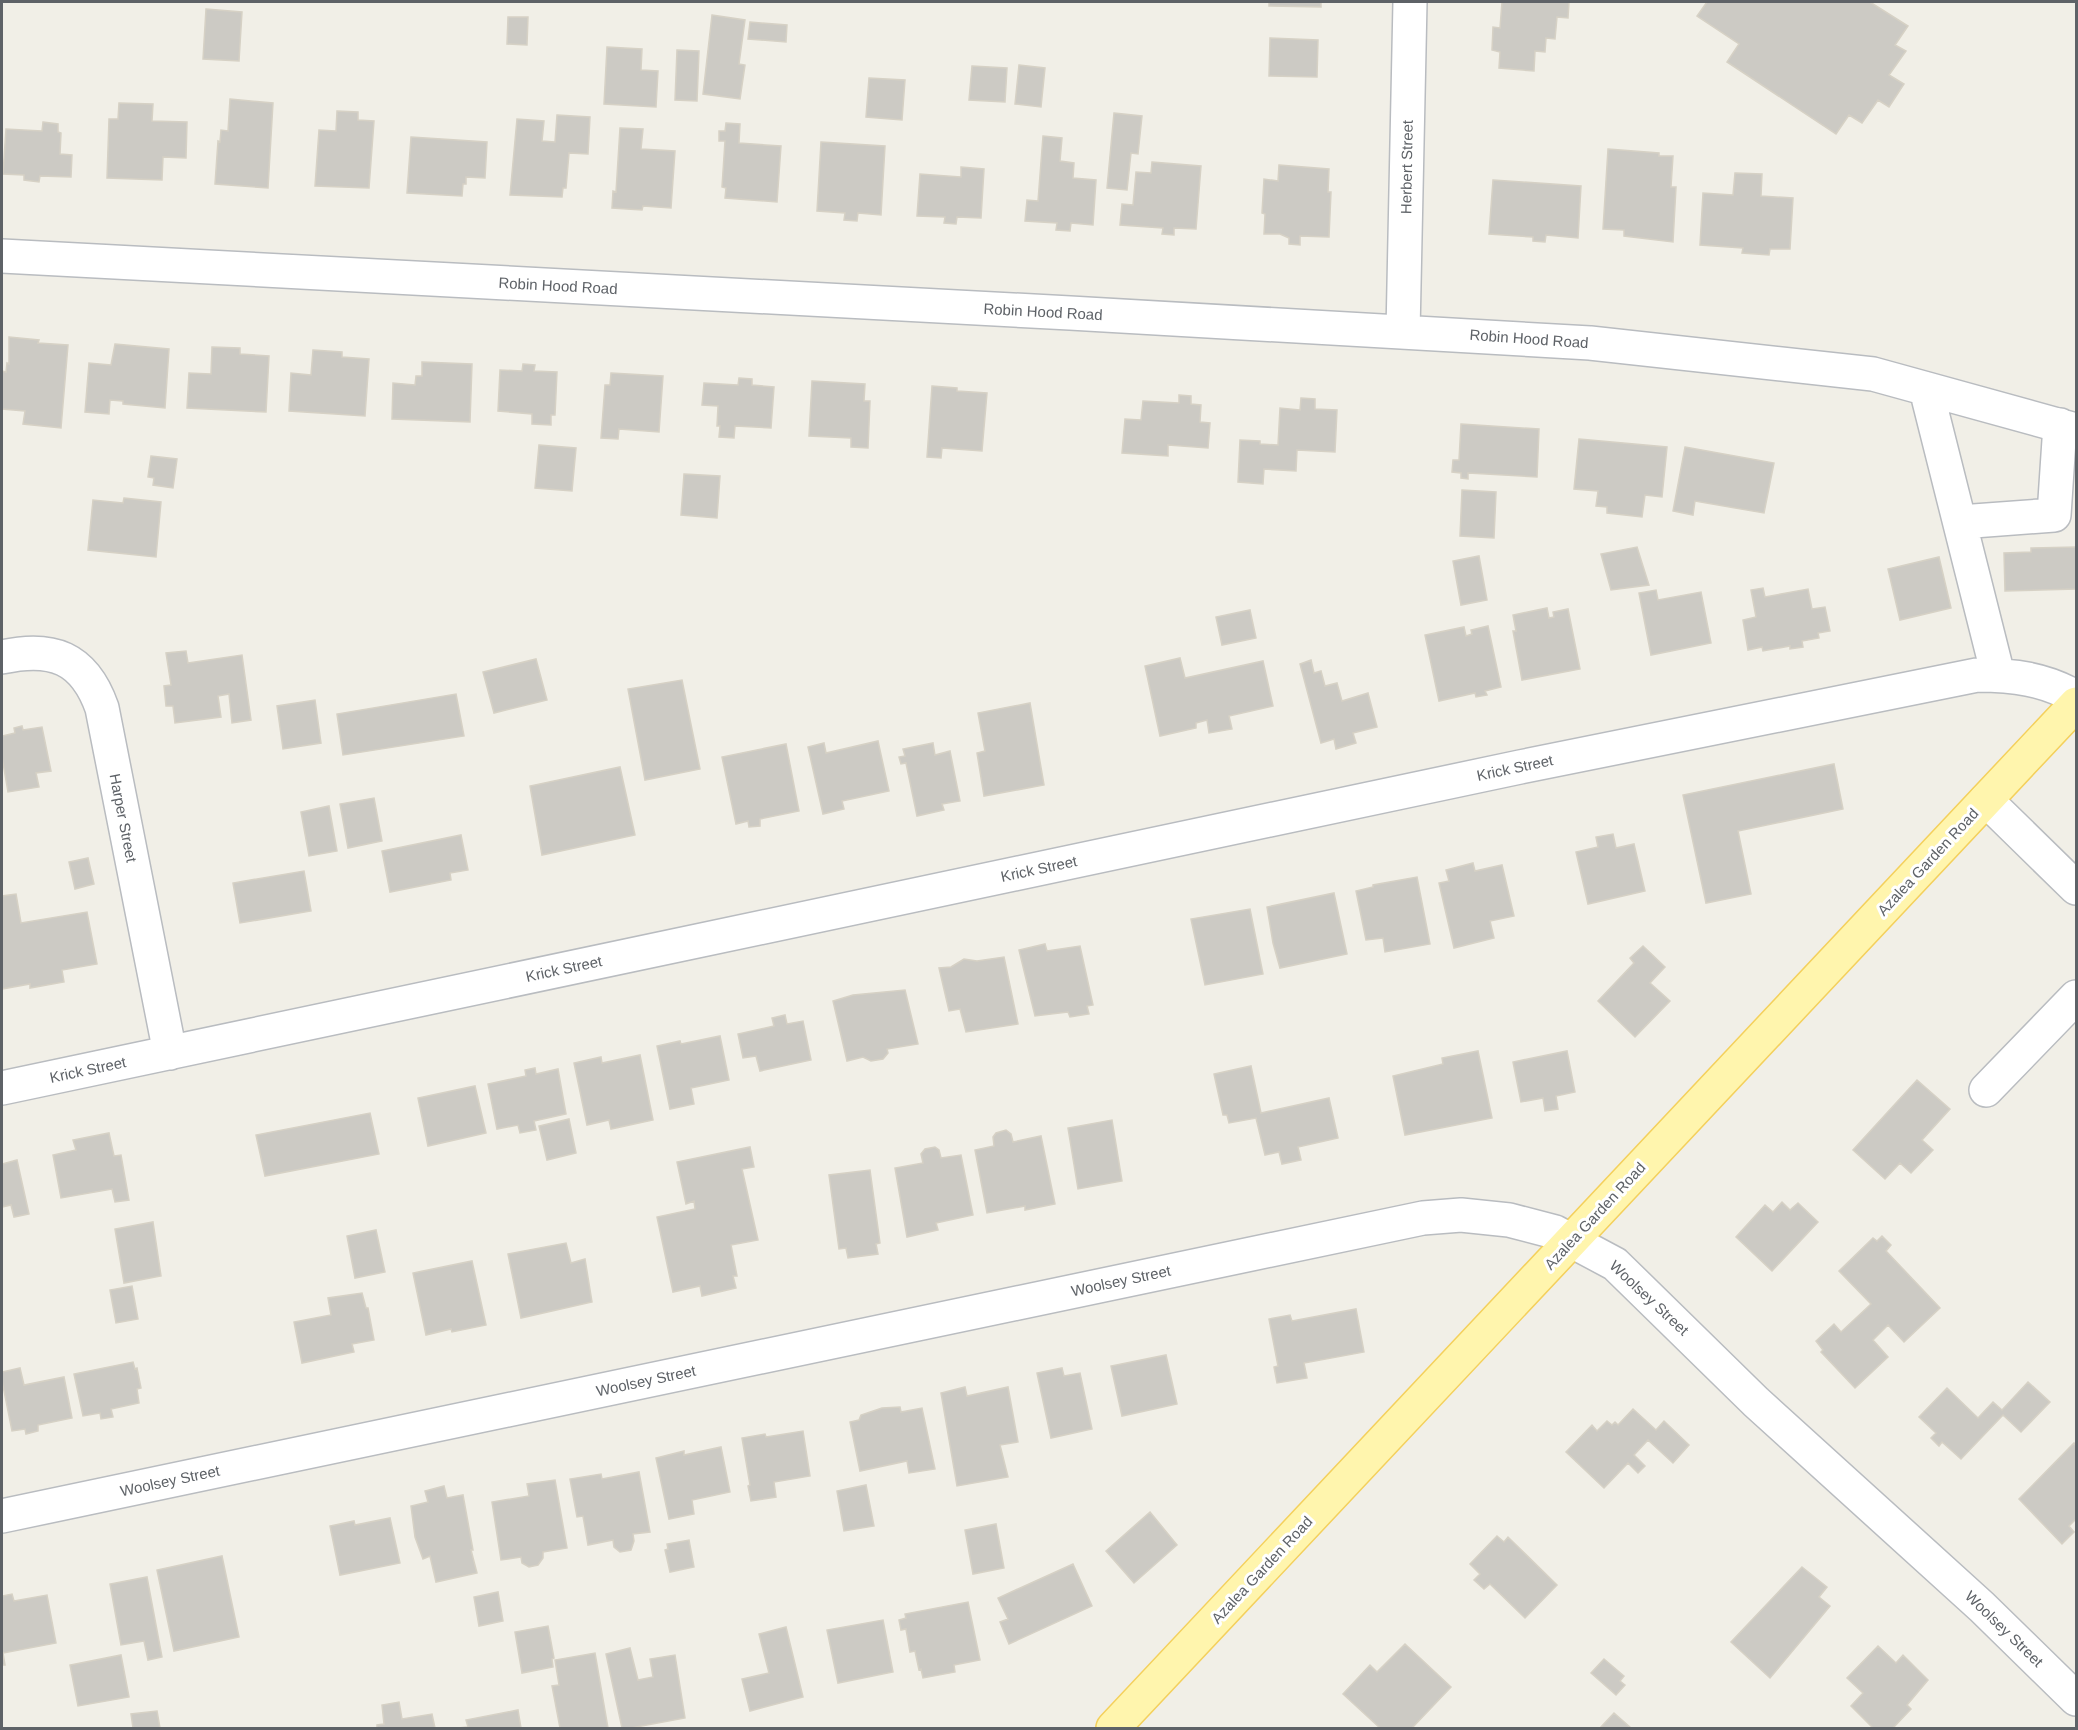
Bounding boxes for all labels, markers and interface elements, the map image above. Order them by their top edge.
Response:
street label: Herbert Street [1397,119,1416,214]
street label: Robin Hood Road [498,274,618,297]
street label: Robin Hood Road [983,300,1103,323]
street label: Robin Hood Road [1469,326,1589,351]
street label: Krick Street [1475,751,1555,784]
street label: Harper Street [107,772,141,865]
street label: Azalea Garden Road [1874,805,1982,919]
street label: Krick Street [999,852,1079,885]
street label: Krick Street [524,952,604,985]
street label: Krick Street [48,1053,128,1086]
street label: Azalea Garden Road [1541,1159,1649,1273]
street label: Woolsey Street [1606,1257,1693,1339]
street label: Woolsey Street [1070,1261,1173,1299]
street label: Woolsey Street [595,1361,698,1399]
street label: Woolsey Street [119,1461,222,1499]
street label: Azalea Garden Road [1208,1513,1316,1627]
street label: Woolsey Street [1962,1587,2047,1671]

